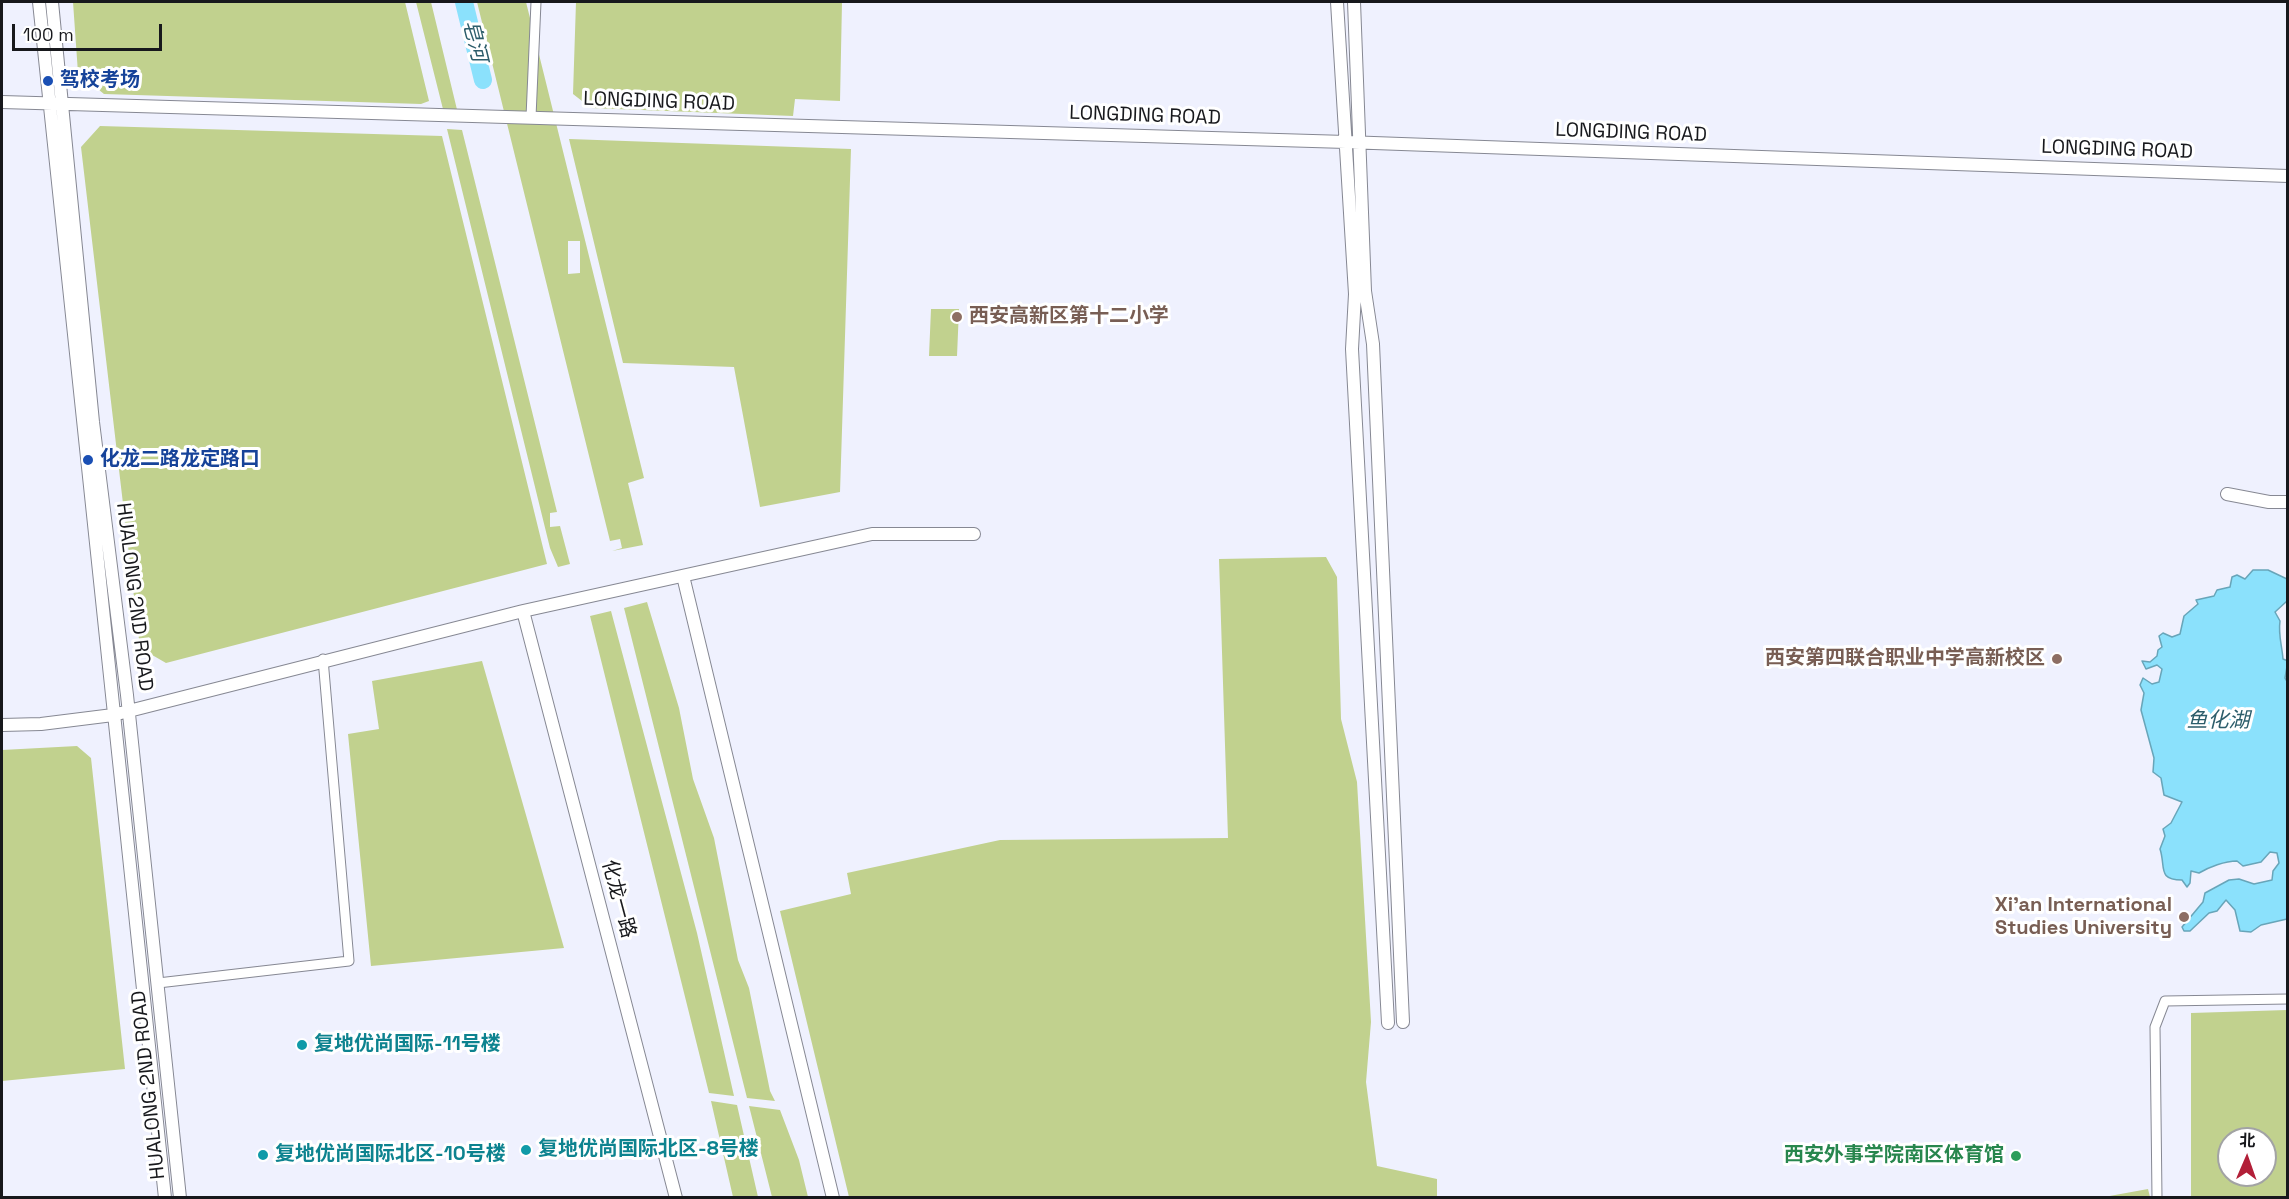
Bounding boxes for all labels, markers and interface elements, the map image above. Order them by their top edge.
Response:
scale bar [15,12,165,50]
water label: 皂河 [457,18,491,64]
text: 100 m [23,23,74,46]
place label: 驾校考场 [60,69,140,93]
marker: 驾校考场 [41,74,55,88]
street label: LONGDING ROAD [583,87,735,117]
street label: LONGDING ROAD [1069,101,1221,131]
street label: LONGDING ROAD [1555,118,1707,148]
street label: LONGDING ROAD [2041,135,2193,165]
place label: 西安高新区第十二小学 [969,305,1169,329]
marker: 西安高新区第十二小学 [950,310,964,324]
place label: 化龙二路龙定路口 [100,448,260,472]
marker: 化龙二路龙定路口 [81,453,95,467]
street label: HUALONG 2ND ROAD [111,501,157,693]
place label: 西安第四联合职业中学高新校区 [1765,647,2045,671]
marker: 西安第四联合职业中学高新校区 [2050,652,2064,666]
water label: 鱼化湖 [2187,708,2249,734]
street label: 化龙一路 [596,857,640,941]
place label: Xi'an International Studies University [1995,894,2172,941]
marker: Xi'an International Studies University [2177,910,2191,924]
street label: HUALONG 2ND ROAD [127,989,171,1181]
place label: 复地优尚国际-11号楼 [314,1033,501,1057]
marker: 复地优尚国际-11号楼 [295,1038,309,1052]
north arrow [2217,1127,2277,1187]
text: 北 [2239,1130,2256,1151]
place label: 复地优尚国际北区-8号楼 [538,1138,759,1162]
place label: 复地优尚国际北区-10号楼 [275,1143,506,1167]
marker: 复地优尚国际北区-8号楼 [519,1143,533,1157]
place label: 西安外事学院南区体育馆 [1784,1144,2004,1168]
marker: 复地优尚国际北区-10号楼 [256,1148,270,1162]
marker: 西安外事学院南区体育馆 [2009,1149,2023,1163]

